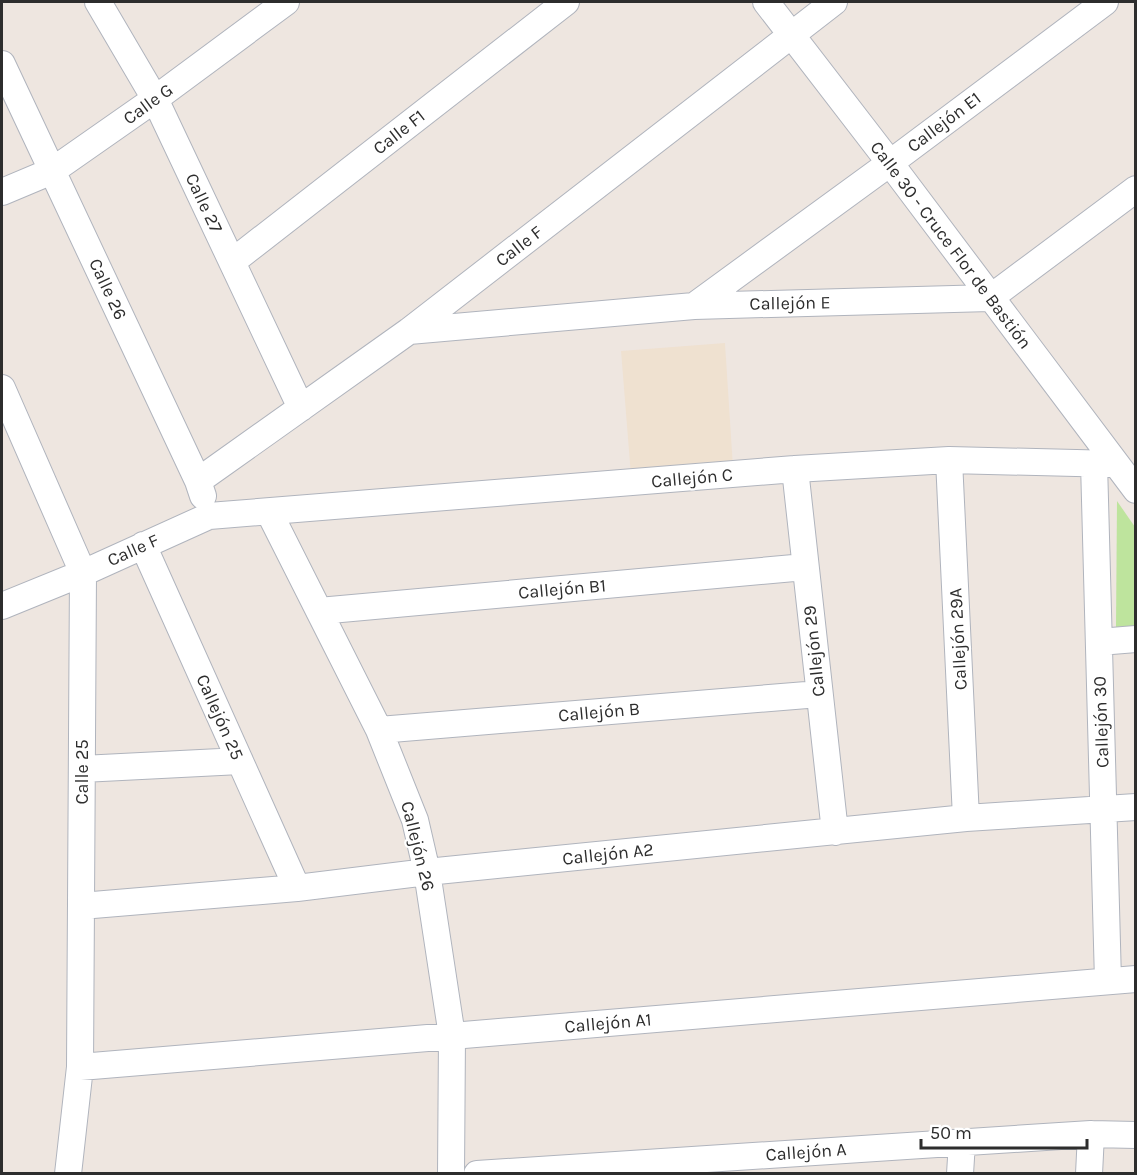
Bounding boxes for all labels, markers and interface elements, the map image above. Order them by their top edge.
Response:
street label: Calle G [119,79,177,129]
street label: Callejón E1 [903,87,985,157]
street label: Calle F1 [369,105,429,159]
street label: Calle 30 - Cruce Flor de Bastión [866,137,1036,353]
street label: Calle 27 [181,170,228,237]
street label: Calle F [491,221,547,271]
street label: Calle 26 [84,255,132,323]
street label: Callejón E [749,291,831,315]
street label: Callejón C [650,463,734,493]
street label: Calle F [104,529,162,571]
street label: Callejón B1 [517,574,607,604]
street label: Callejón 29A [944,587,972,691]
street label: Callejón 29 [798,604,830,698]
street label: Callejón 25 [191,671,249,763]
street label: Callejón 30 [1088,676,1114,768]
street label: Callejón B [557,697,641,727]
street label: Calle 25 [71,739,93,805]
street label: Callejón 26 [396,799,440,893]
street label: Callejón A2 [561,838,655,870]
street label: Callejón A1 [564,1008,652,1038]
scale bar [921,1112,1088,1150]
text: 50 m [930,1122,972,1144]
street label: Callejón A [765,1138,847,1166]

